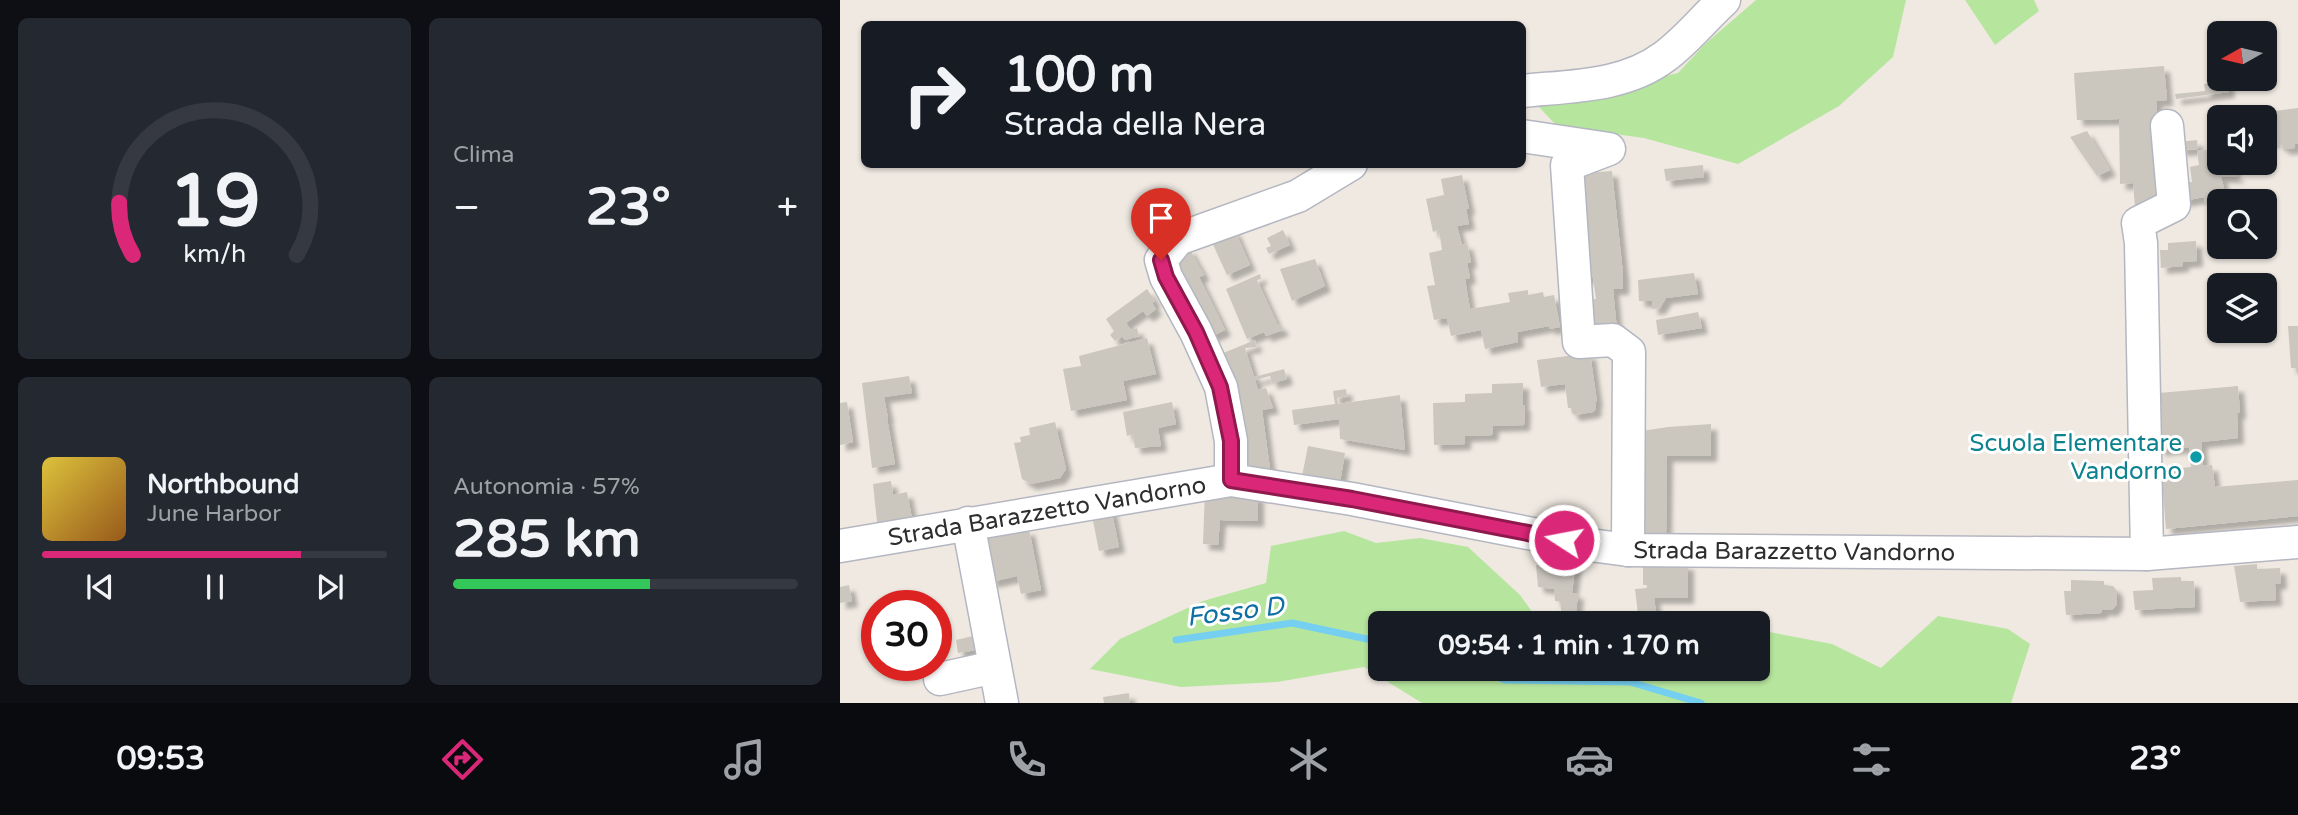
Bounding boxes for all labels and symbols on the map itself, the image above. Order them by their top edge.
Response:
north arrow [2207,21,2277,91]
pin [1131,188,1191,260]
place label: Scuola Elementare Vandorno [1970,429,2182,486]
marker: Scuola Elementare Vandorno [2188,449,2204,465]
street label: Strada Barazzetto Vandorno [886,470,1208,553]
position arrow [1527,503,1601,577]
street label: Strada Barazzetto Vandorno [1633,536,1955,568]
speed limit sign: 30 [861,590,952,681]
water label: Fosso D [1185,590,1287,633]

